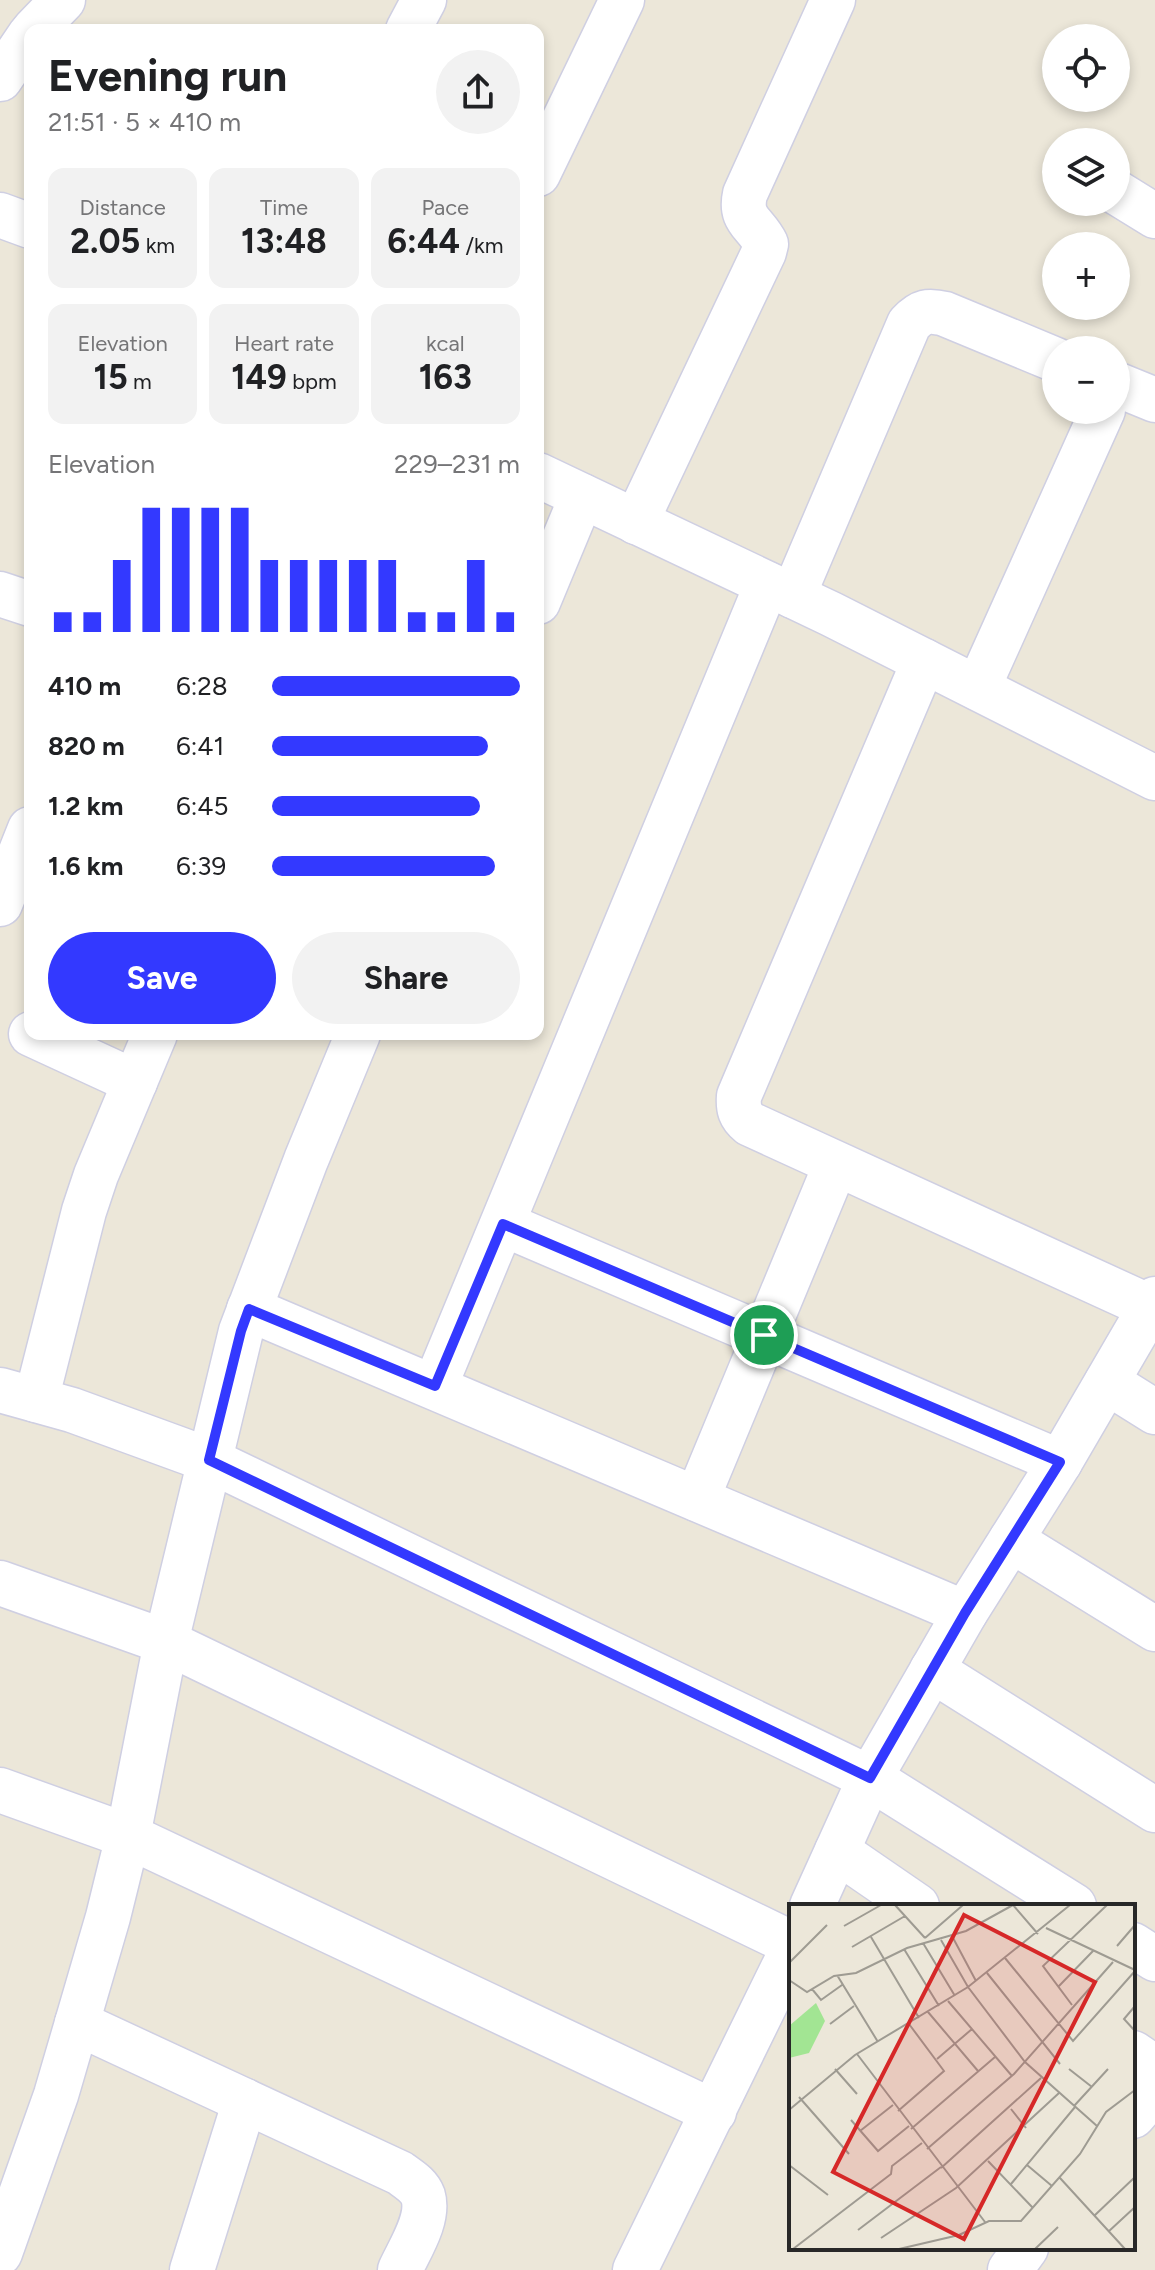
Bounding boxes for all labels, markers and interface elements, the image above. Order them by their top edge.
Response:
map controls [1042,24,1130,424]
button: locate [1042,24,1130,112]
text: Evening run [48,49,287,102]
button: share [436,50,520,134]
text: 21:51 · 5 × 410 m [48,106,241,138]
button: layers [1042,128,1130,216]
text: Distance [80,194,166,221]
text: Time [260,194,308,221]
text: Pace [421,194,469,221]
text: 2.05 [70,221,140,262]
text: 13:48 [241,221,327,262]
text: 6:44 [387,221,460,262]
text: km [140,232,175,259]
text: /km [460,232,504,259]
button: + [1042,232,1130,320]
text: Elevation [77,330,168,357]
text: Heart rate [234,330,334,357]
text: kcal [426,330,465,357]
button: − [1042,336,1130,424]
text: 15 [94,357,128,398]
text: 149 [231,357,287,398]
text: 163 [419,357,472,398]
text: m [128,368,152,395]
text: bpm [287,368,337,395]
text: Elevation [48,448,155,480]
text: 229–231 m [394,448,520,480]
text: 410 m [48,670,121,702]
text: 6:28 [176,670,228,702]
text: 820 m [48,730,125,762]
text: 6:41 [176,730,224,762]
text: 1.2 km [48,790,123,822]
text: 6:45 [176,790,228,822]
text: 1.6 km [48,850,123,882]
text: 6:39 [176,850,226,882]
button: Save [48,932,276,1024]
button: Share [292,932,520,1024]
pin [730,1301,798,1369]
icon: arrive [742,1313,786,1357]
inset map [789,1904,1135,2250]

